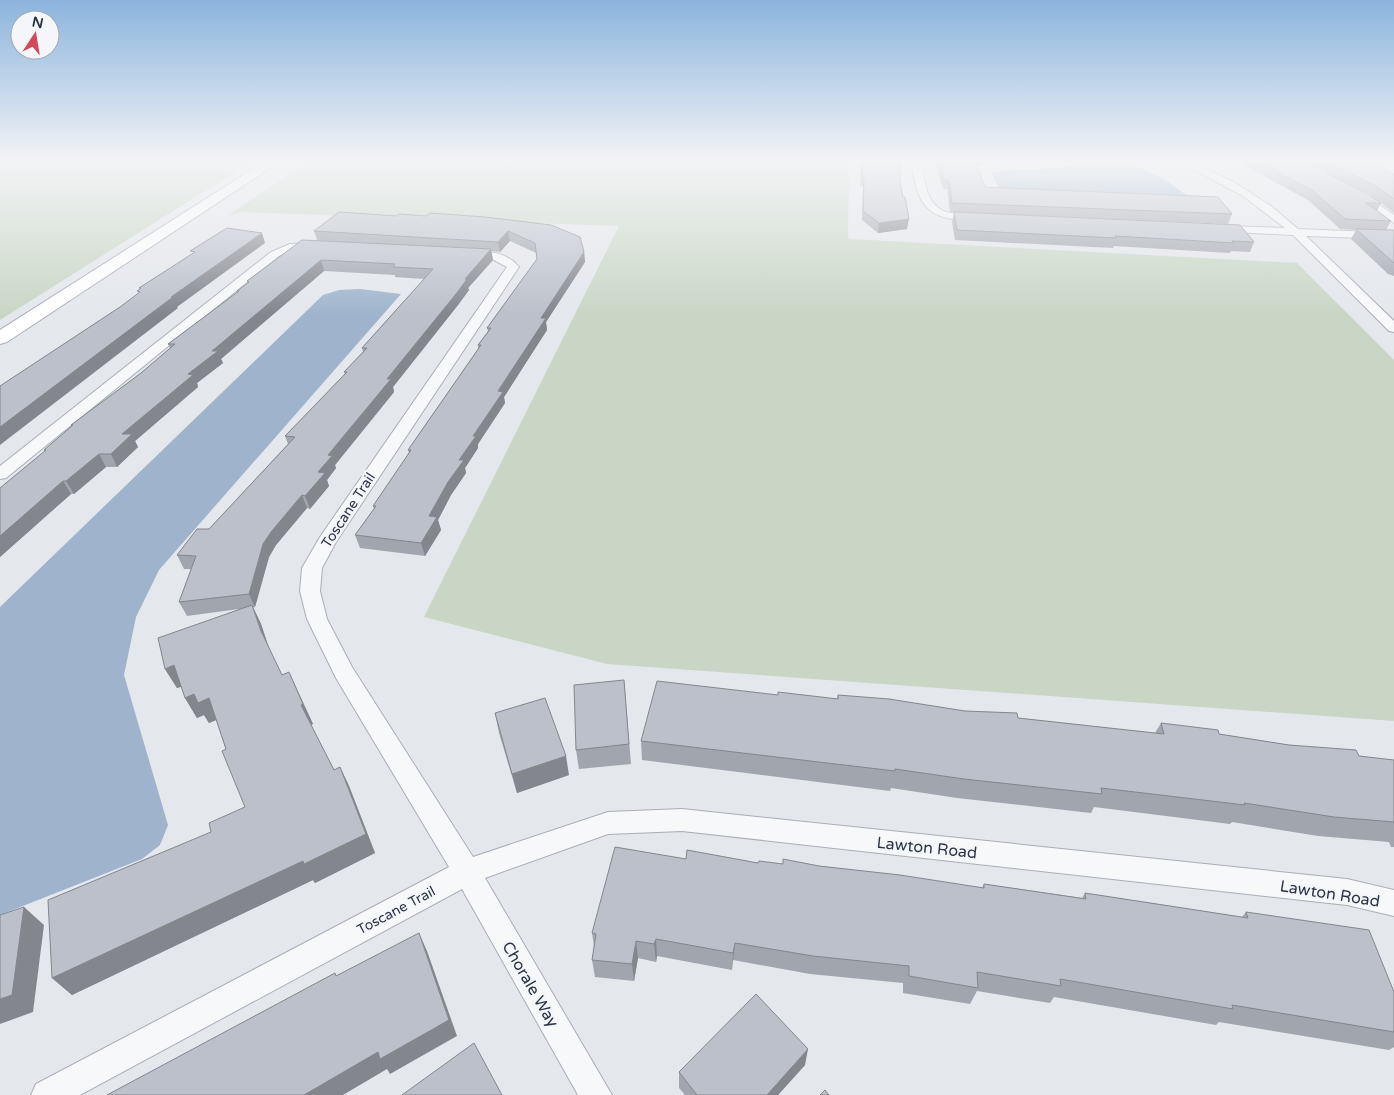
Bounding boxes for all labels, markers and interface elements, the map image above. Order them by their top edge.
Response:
north arrow [10,10,60,60]
text: N [30,13,45,32]
street label: Toscane Trail [318,470,379,551]
street label: Lawton Road [876,833,978,863]
street label: Lawton Road [1278,876,1381,912]
street label: Toscane Trail [354,883,438,938]
street label: Chorale Way [498,938,563,1031]

